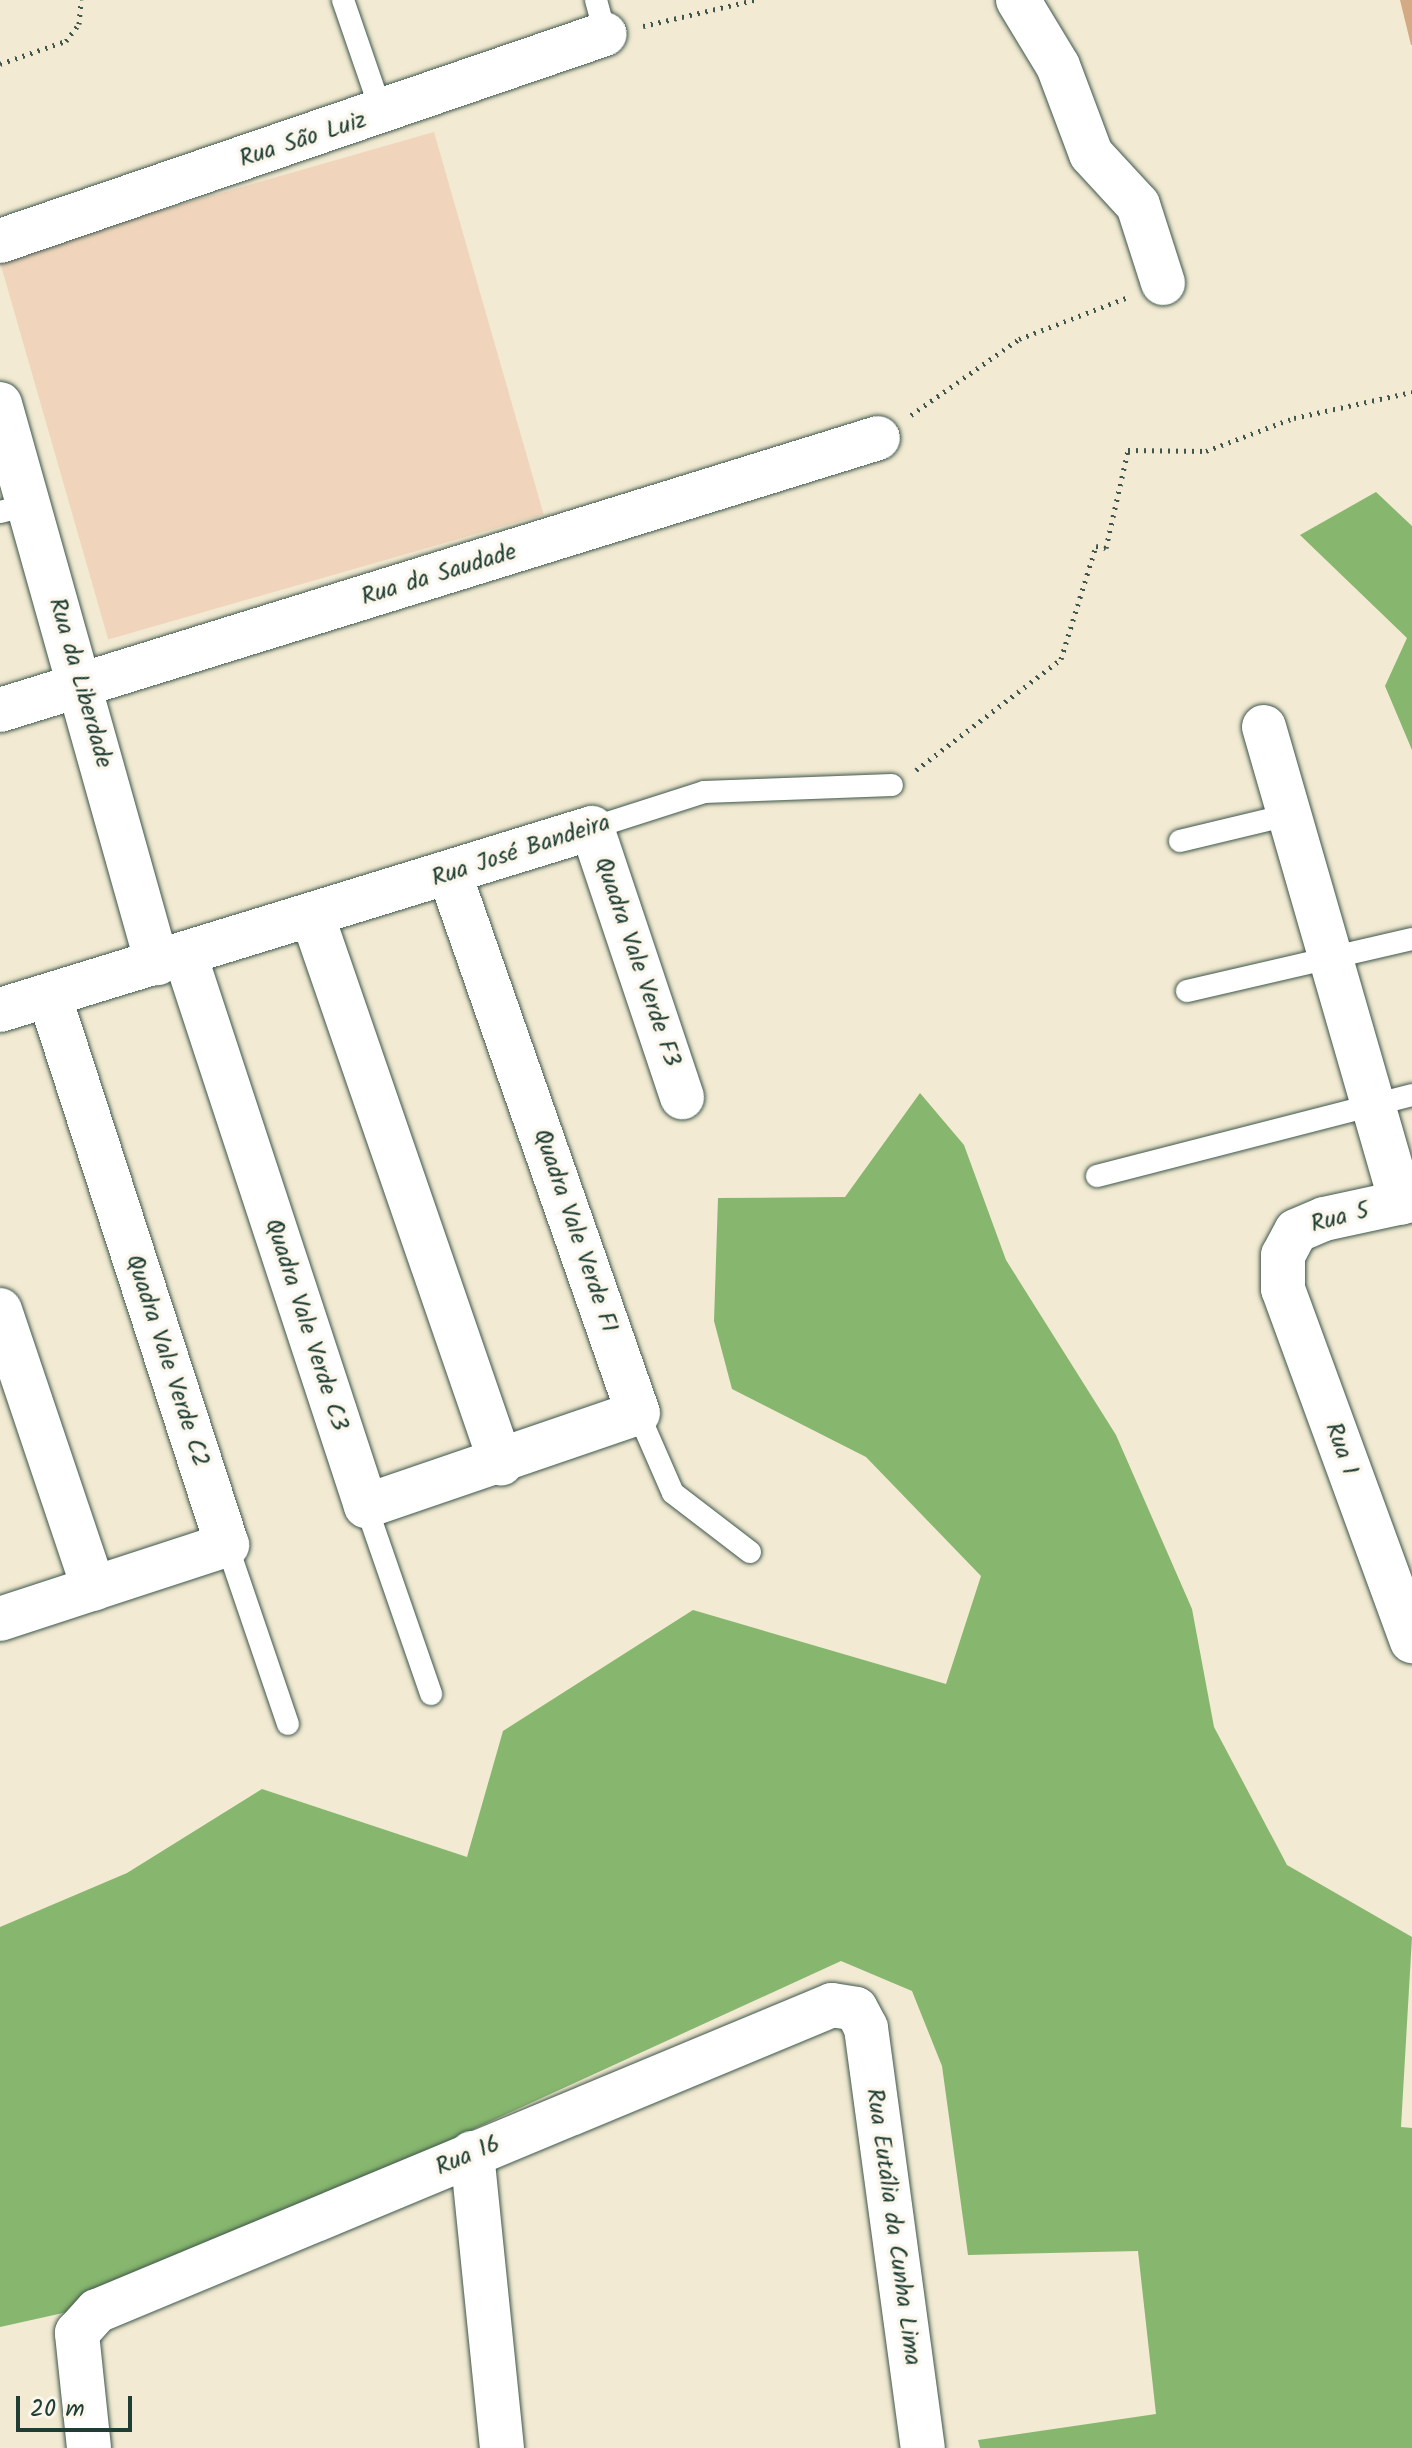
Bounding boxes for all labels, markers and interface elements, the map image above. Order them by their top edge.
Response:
street label: Rua São Luiz [236,106,370,174]
street label: Rua da Saudade [358,538,520,612]
street label: Rua da Liberdade [42,595,118,771]
street label: Rua José Bandeira [428,809,614,893]
street label: Quadra Vale Verde F3 [588,854,686,1070]
street label: Quadra Vale Verde F1 [527,1125,623,1337]
street label: Rua 5 [1308,1196,1372,1240]
street label: Quadra Vale Verde C3 [258,1215,354,1435]
street label: Quadra Vale Verde C2 [119,1251,215,1471]
street label: Rua 1 [1318,1419,1364,1479]
street label: Rua Eutália da Cunha Lima [859,2087,927,2367]
street label: Rua 16 [431,2130,505,2182]
scale bar [20,2380,136,2430]
text: 20 m [30,2390,85,2429]

